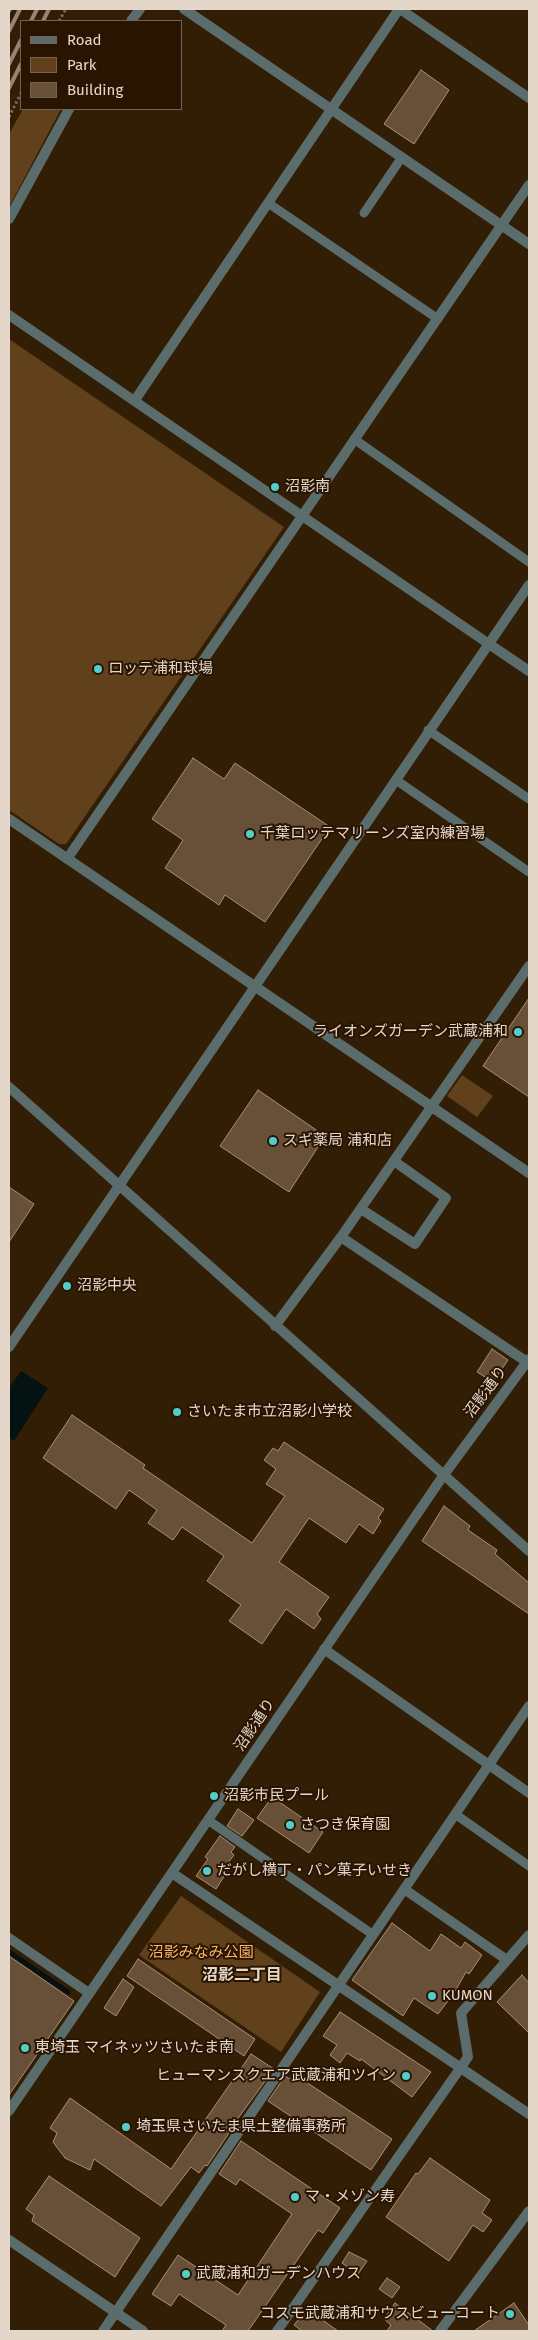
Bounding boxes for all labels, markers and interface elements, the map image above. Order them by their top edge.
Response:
legend [20,20,182,110]
text: Road [67,31,102,49]
text: Park [67,56,97,74]
text: Building [67,81,123,99]
place label: 沼影南 [285,478,330,496]
marker: 沼影南 [269,481,281,493]
place label: ロッテ浦和球場 [108,660,213,678]
marker: ロッテ浦和球場 [92,663,104,675]
place label: 千葉ロッテマリーンズ室内練習場 [260,825,485,843]
marker: 千葉ロッテマリーンズ室内練習場 [244,828,256,840]
place label: ライオンズガーデン武蔵浦和 [313,1023,508,1041]
marker: ライオンズガーデン武蔵浦和 [512,1026,524,1038]
place label: スギ薬局 浦和店 [283,1132,392,1150]
marker: スギ薬局 浦和店 [267,1135,279,1147]
place label: 沼影中央 [77,1277,137,1295]
marker: 沼影中央 [61,1280,73,1292]
street label: 沼影通り [461,1363,511,1421]
place label: さいたま市立沼影小学校 [187,1403,352,1421]
marker: さいたま市立沼影小学校 [171,1406,183,1418]
street label: 沼影通り [231,1695,279,1755]
place label: 沼影市民プール [224,1787,329,1805]
marker: 沼影市民プール [208,1790,220,1802]
place label: さつき保育園 [300,1816,390,1834]
marker: さつき保育園 [284,1819,296,1831]
place label: だがし横丁・パン菓子いせき [217,1862,412,1880]
marker: だがし横丁・パン菓子いせき [201,1865,213,1877]
park label: 沼影みなみ公園 [149,1944,253,1962]
district label: 沼影二丁目 [202,1966,282,1986]
place label: KUMON [442,1987,493,2005]
marker: KUMON [426,1990,438,2002]
place label: 東埼玉 マイネッツさいたま南 [35,2039,234,2057]
marker: 東埼玉 マイネッツさいたま南 [19,2042,31,2054]
place label: ヒューマンスクエア武蔵浦和ツイン [156,2067,396,2085]
marker: ヒューマンスクエア武蔵浦和ツイン [400,2070,412,2082]
place label: 埼玉県さいたま県土整備事務所 [136,2118,346,2136]
marker: 埼玉県さいたま県土整備事務所 [120,2121,132,2133]
place label: マ・メゾン寿 [305,2188,395,2206]
marker: マ・メゾン寿 [289,2191,301,2203]
place label: 武蔵浦和ガーデンハウス [196,2265,361,2283]
marker: 武蔵浦和ガーデンハウス [180,2268,192,2280]
place label: コスモ武蔵浦和サウスビューコート [260,2305,500,2323]
marker: コスモ武蔵浦和サウスビューコート [504,2308,516,2320]

